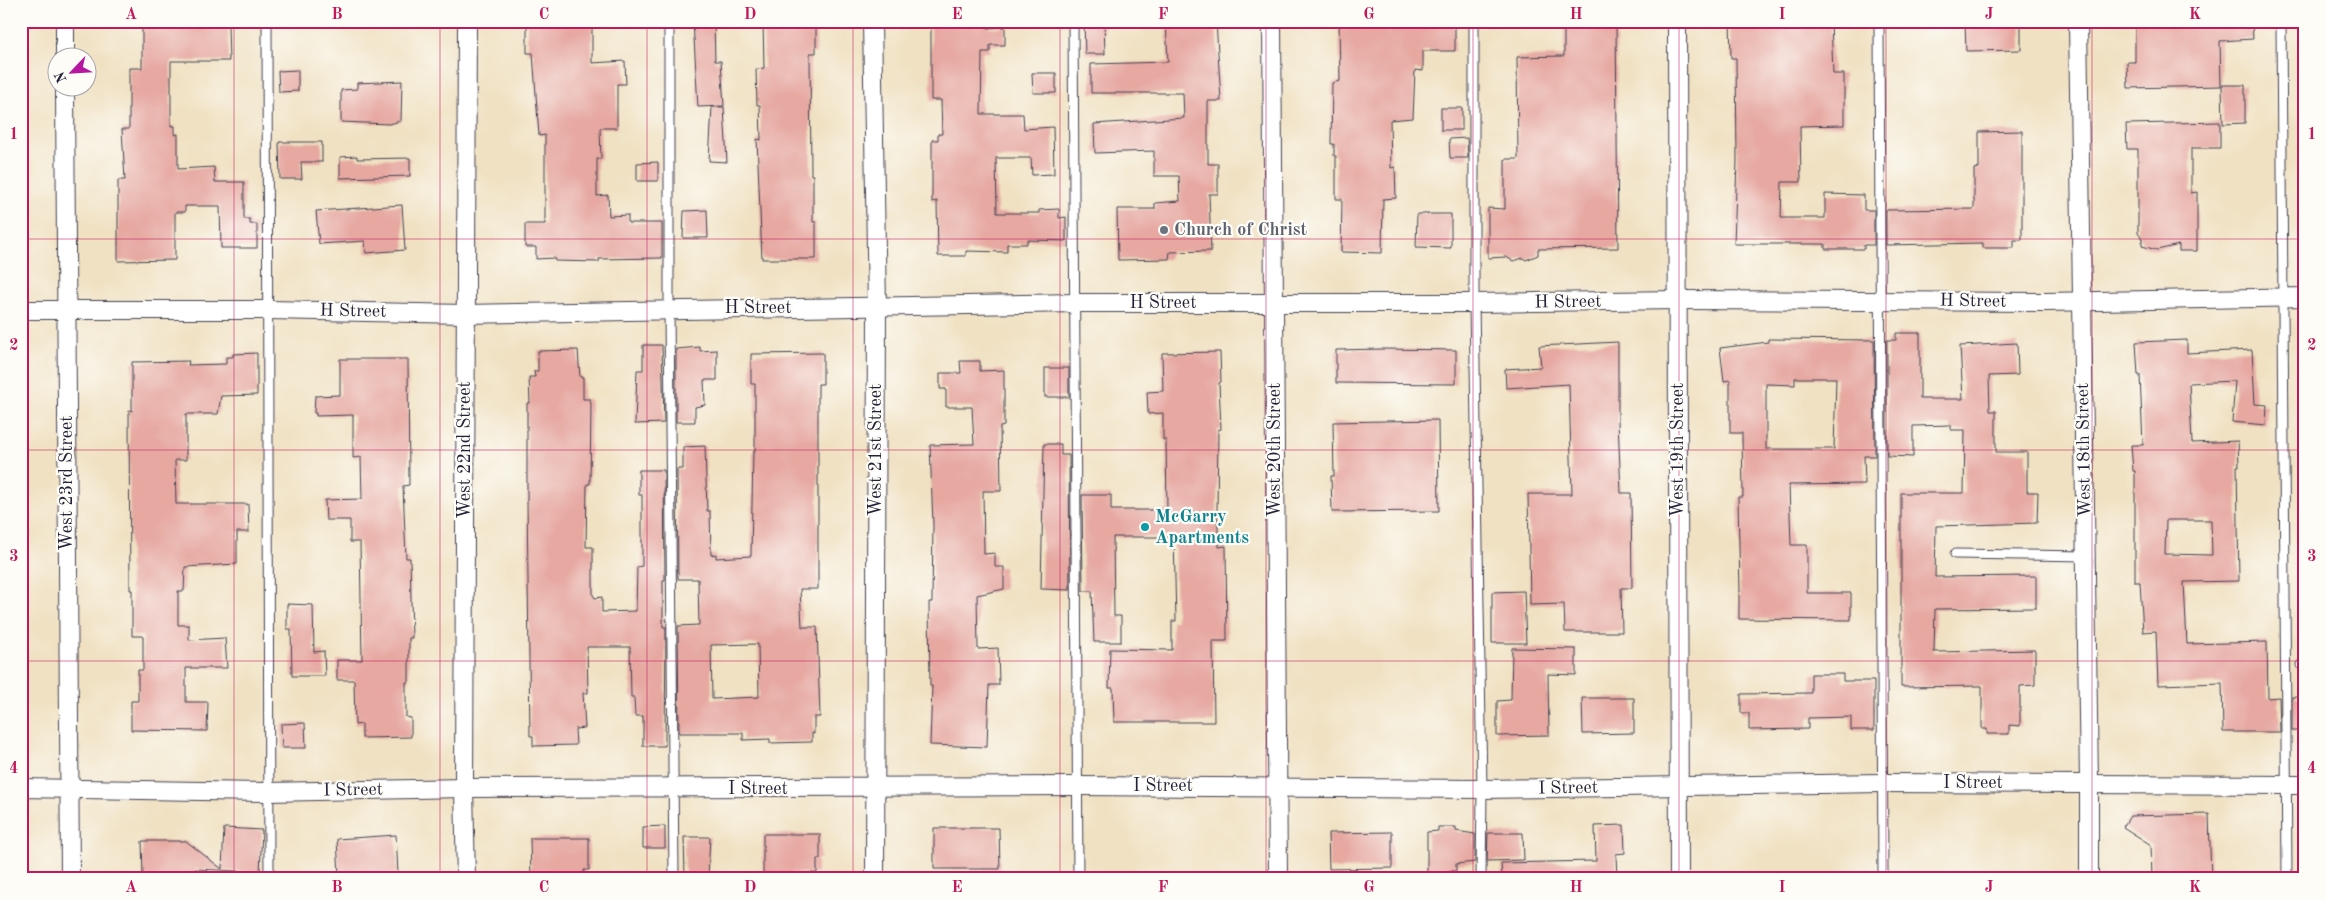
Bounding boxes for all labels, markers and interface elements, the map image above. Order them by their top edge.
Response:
text: A [125,7,137,23]
text: B [331,7,343,23]
text: C [539,7,549,23]
text: D [744,7,756,23]
text: E [951,7,963,23]
text: F [1158,7,1169,23]
text: G [1363,7,1375,23]
text: H [1569,7,1583,23]
text: I [1778,7,1786,23]
text: J [1985,7,1994,23]
text: K [2189,7,2201,23]
north arrow [48,48,98,98]
text: N [52,69,70,85]
text: 1 [9,127,19,143]
text: 1 [2307,127,2317,143]
place label: Church of Christ [1174,221,1307,239]
marker: Church of Christ [1158,224,1170,236]
street label: H Street [1939,291,2007,311]
street label: H Street [1534,292,1602,312]
street label: H Street [1130,294,1196,312]
street label: H Street [725,299,791,317]
street label: H Street [319,301,387,321]
text: 2 [9,338,19,354]
text: 2 [2307,338,2317,354]
street label: West 22nd Street [456,381,474,519]
street label: West 20th Street [1266,383,1284,517]
street label: West 19th Street [1669,383,1687,517]
street label: West 18th Street [2074,383,2094,517]
street label: West 21st Street [867,384,885,516]
street label: West 23rd Street [58,415,76,551]
place label: McGarry Apartments [1155,508,1249,547]
marker: McGarry Apartments [1139,521,1151,533]
text: 3 [9,549,19,565]
text: 3 [2307,549,2317,565]
text: 4 [9,761,19,777]
text: 4 [2307,761,2317,777]
street label: I Street [1943,774,2003,792]
street label: I Street [1133,777,1193,795]
street label: I Street [1538,778,1598,798]
street label: I Street [323,780,383,800]
street label: I Street [728,780,788,798]
text: A [125,880,137,896]
text: B [331,880,343,896]
text: C [539,880,549,896]
text: D [744,880,756,896]
text: E [951,880,963,896]
text: F [1158,880,1169,896]
text: G [1363,880,1375,896]
text: H [1569,880,1583,896]
text: I [1778,880,1786,896]
text: J [1985,880,1994,896]
text: K [2189,880,2201,896]

